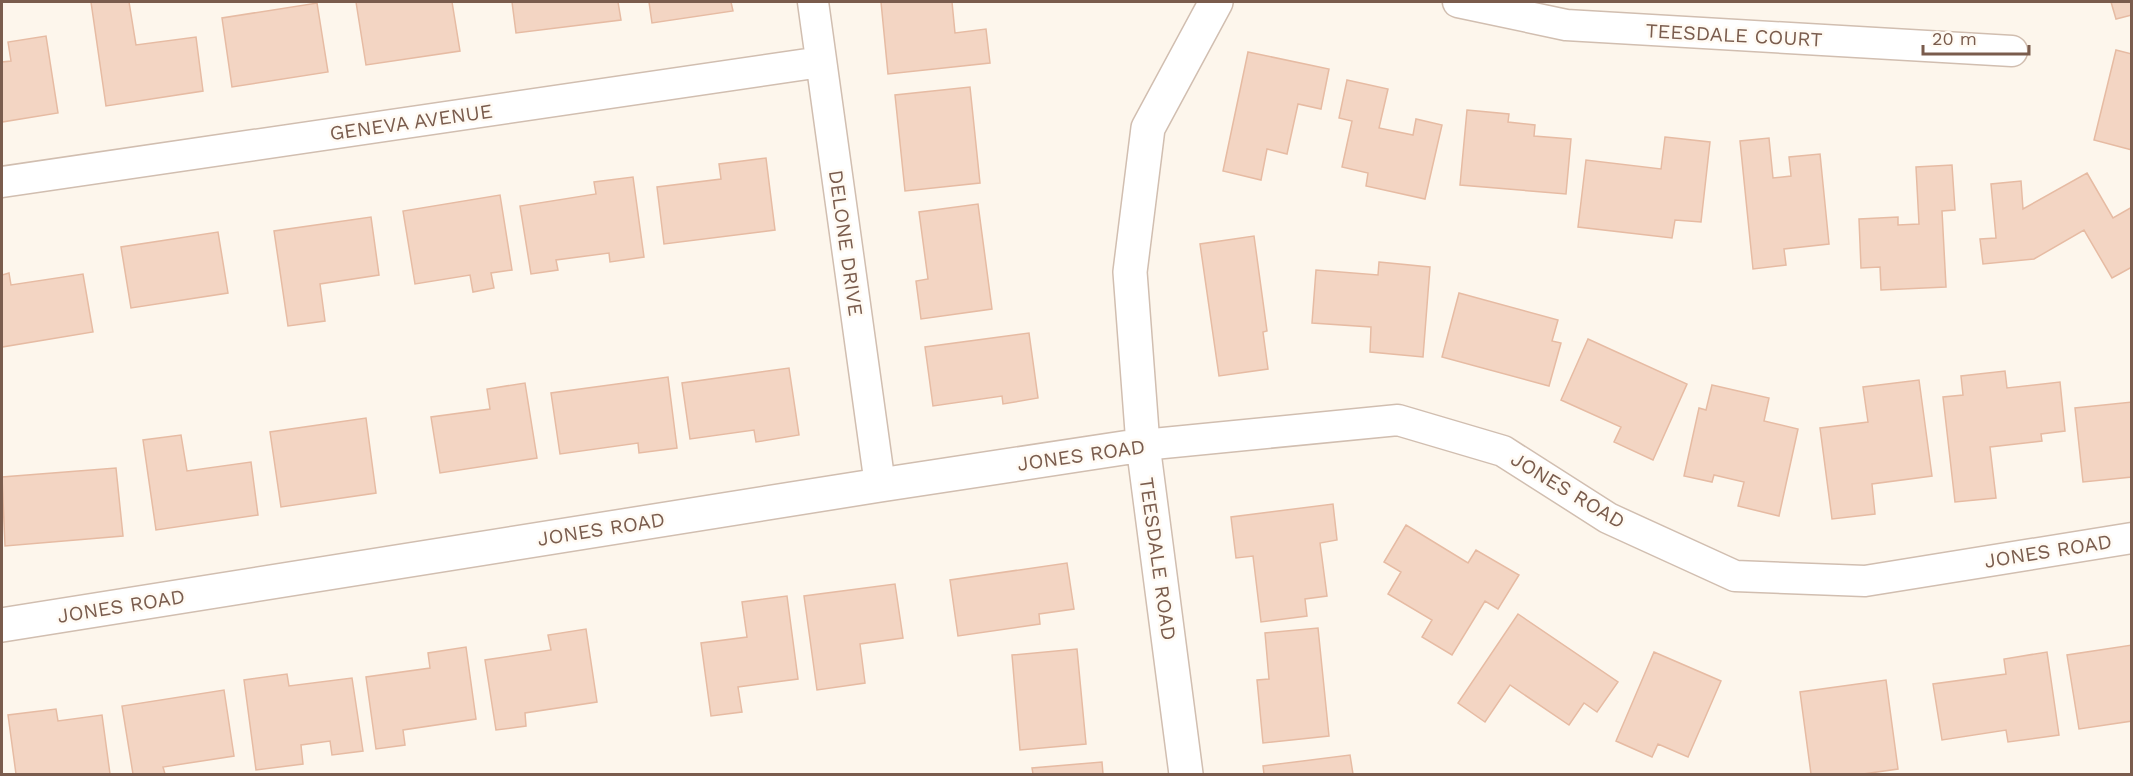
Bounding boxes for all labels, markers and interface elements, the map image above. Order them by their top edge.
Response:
street label: TEESDALE COURT [1645,18,1823,52]
scale bar [1923,18,2030,56]
text: 20 m [1932,28,1977,49]
street label: GENEVA AVENUE [328,99,494,145]
street label: DELONE DRIVE [824,168,868,318]
street label: JONES ROAD [1016,434,1146,476]
street label: JONES ROAD [1507,447,1629,533]
street label: TEESDALE ROAD [1135,476,1181,642]
street label: JONES ROAD [536,507,666,551]
street label: JONES ROAD [1983,529,2113,573]
street label: JONES ROAD [56,584,186,628]

